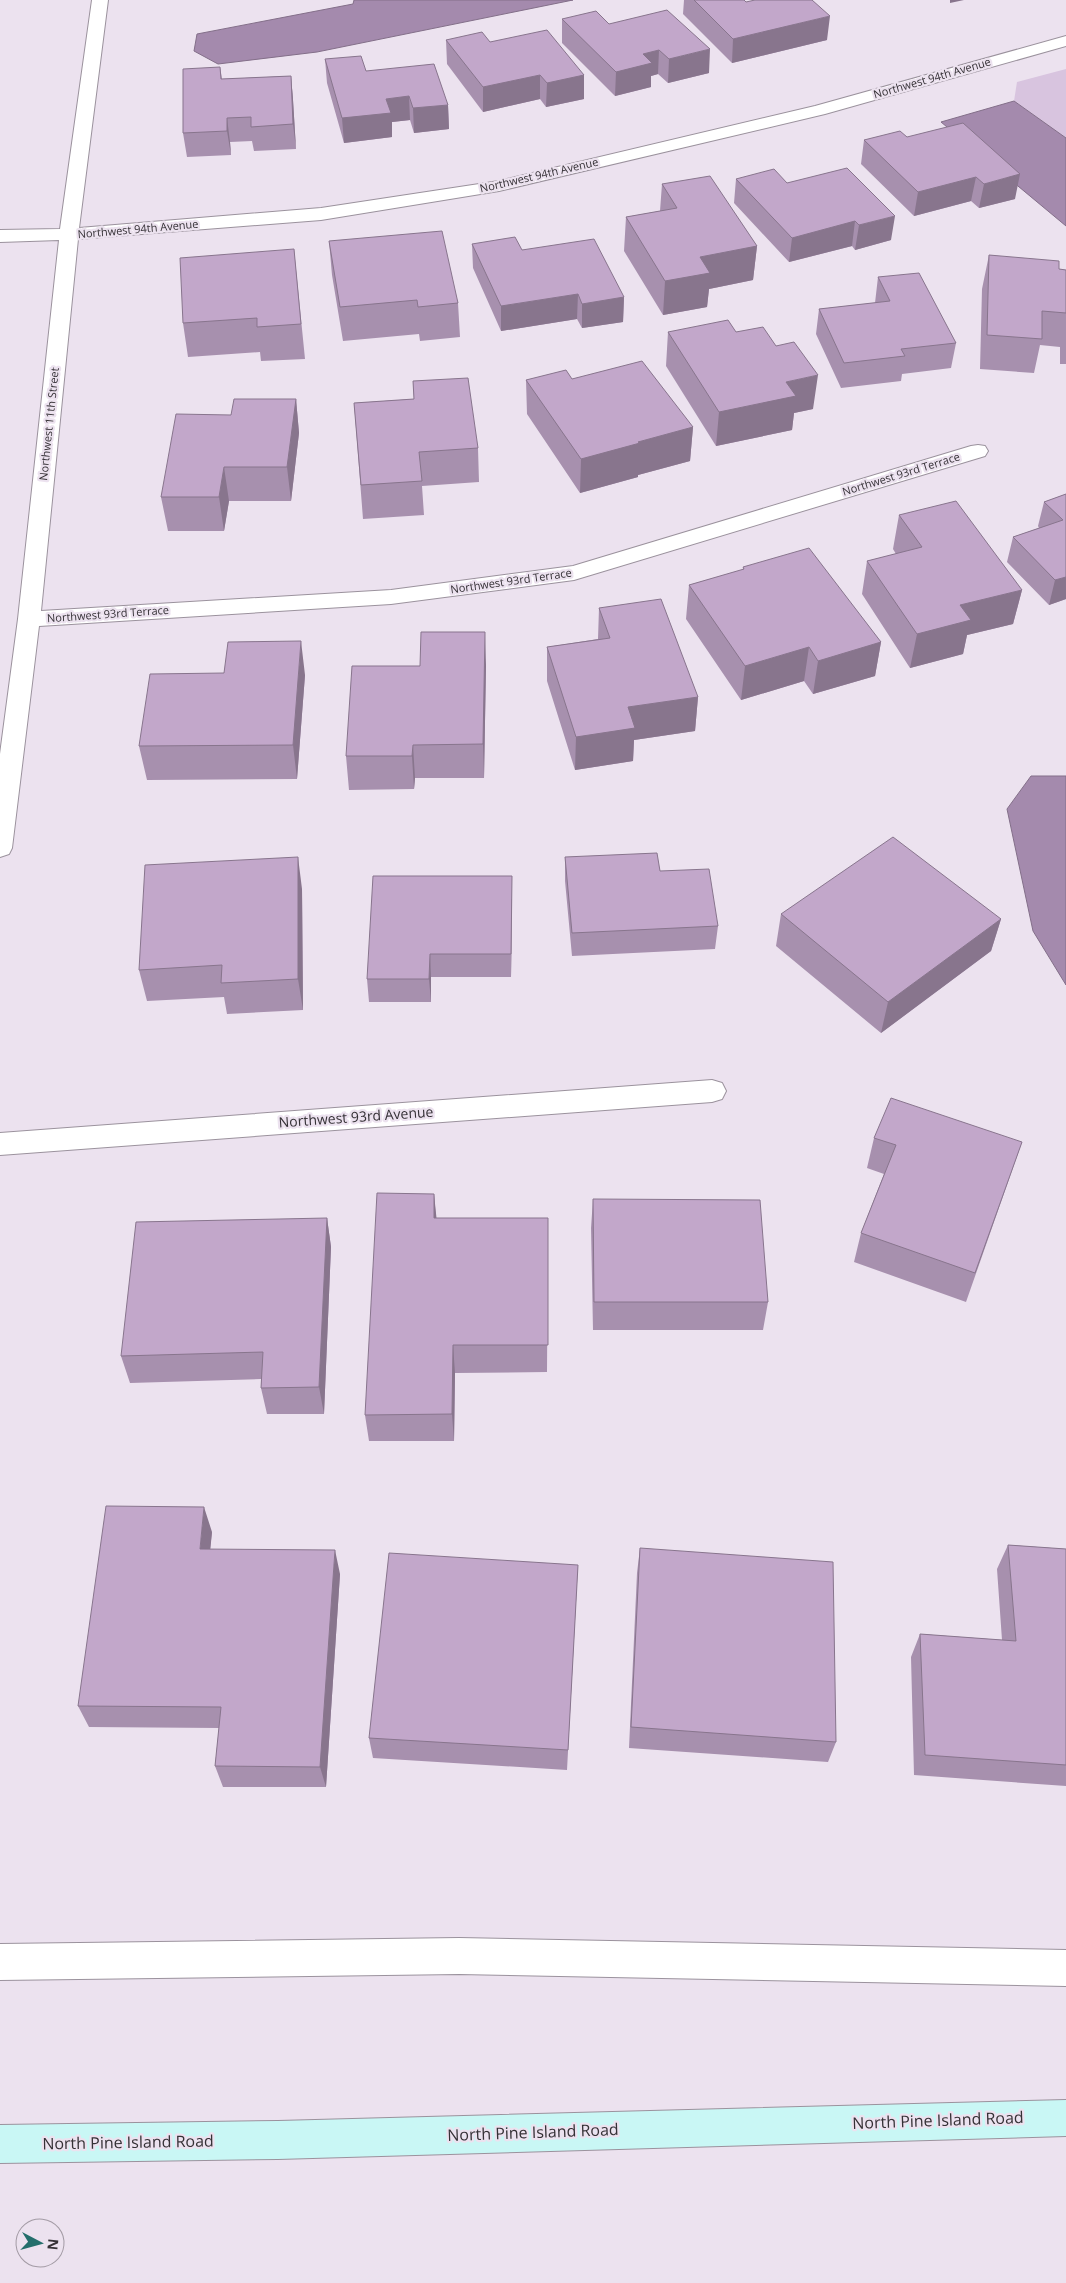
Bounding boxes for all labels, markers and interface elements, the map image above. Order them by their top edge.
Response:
street label: Northwest 94th Avenue [872,54,992,101]
street label: Northwest 94th Avenue [478,154,600,195]
street label: Northwest 94th Avenue [77,216,199,241]
street label: Northwest 11th Street [35,367,62,481]
street label: Northwest 93rd Terrace [840,448,961,499]
street label: Northwest 93rd Terrace [449,565,572,596]
street label: Northwest 93rd Terrace [46,602,169,625]
street label: Northwest 93rd Avenue [278,1102,434,1131]
street label: North Pine Island Road [852,2106,1024,2134]
street label: North Pine Island Road [447,2118,619,2146]
street label: North Pine Island Road [42,2130,214,2154]
north arrow [15,2218,65,2268]
text: N [43,2238,63,2251]

